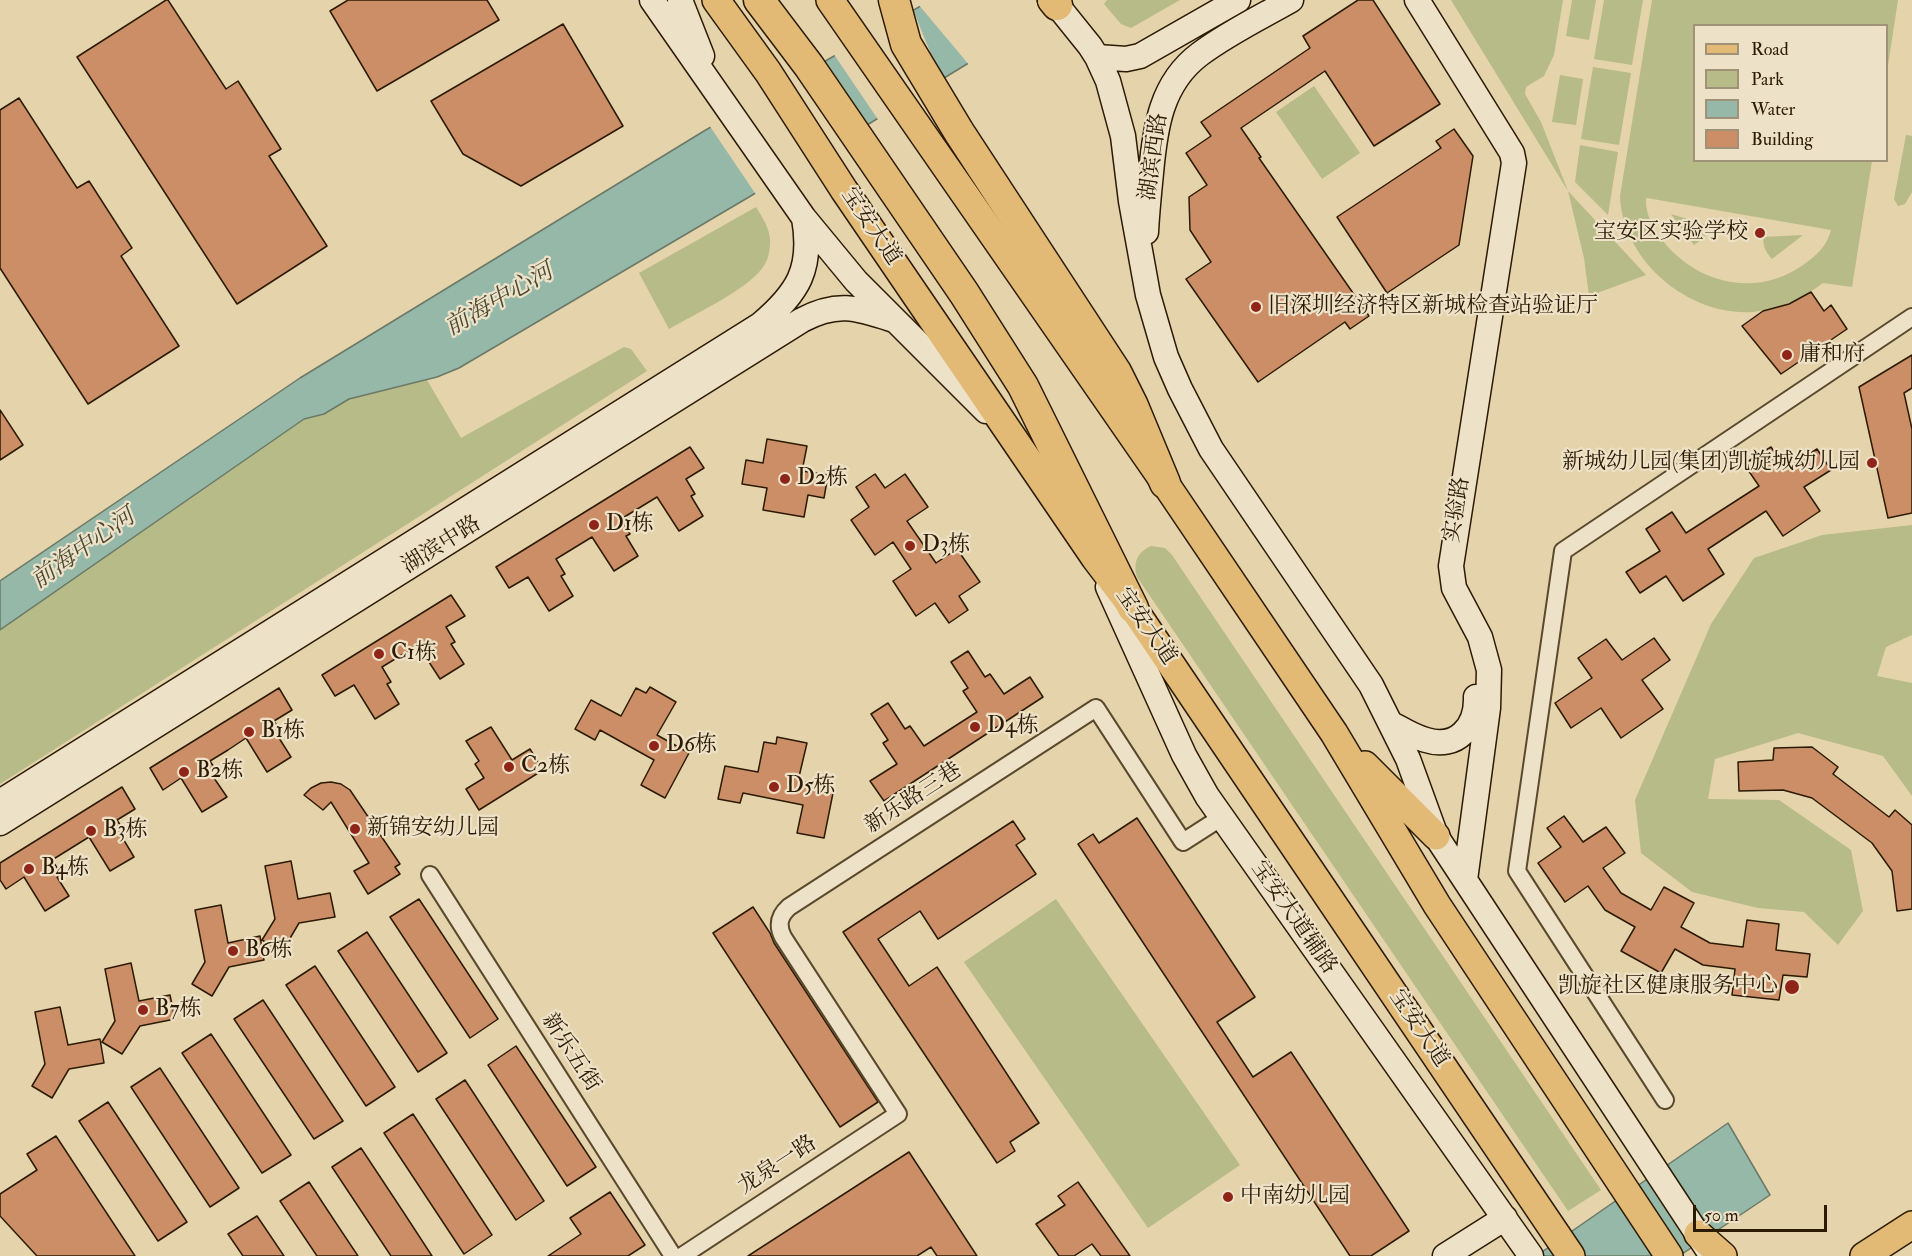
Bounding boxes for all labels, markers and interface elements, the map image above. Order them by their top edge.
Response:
legend [1693,24,1888,162]
text: Road [1751,38,1789,61]
text: Park [1751,68,1784,91]
text: Water [1751,98,1795,121]
street label: 湖滨西路 [1136,112,1174,202]
text: Building [1751,128,1813,151]
street label: 宝安大道 [834,183,906,271]
place label: 宝安区实验学校 [1594,220,1748,246]
marker: 宝安区实验学校 [1753,226,1767,240]
water label: 前海中心河 [441,259,559,343]
place label: 旧深圳经济特区新城检查站验证厅 [1268,294,1598,320]
marker: 旧深圳经济特区新城检查站验证厅 [1249,300,1263,314]
place label: 庸和府 [1799,342,1865,368]
marker: 庸和府 [1780,348,1794,362]
place label: 新城幼儿园(集团)凯旋城幼儿园 [1562,450,1860,476]
marker: 新城幼儿园(集团)凯旋城幼儿园 [1865,456,1879,470]
place label: D2栋 [797,466,848,492]
marker: D2栋 [778,472,792,486]
street label: 实验路 [1440,475,1476,545]
water label: 前海中心河 [27,504,141,596]
street label: 湖滨中路 [398,511,486,581]
place label: D1栋 [606,512,654,538]
marker: D1栋 [587,518,601,532]
place label: D3栋 [922,533,970,559]
marker: D3栋 [903,539,917,553]
street label: 宝安大道 [1109,583,1181,671]
place label: C1栋 [391,641,437,667]
marker: C1栋 [372,647,386,661]
place label: D4栋 [987,714,1039,740]
place label: B1栋 [261,719,305,745]
marker: D4栋 [968,720,982,734]
marker: B1栋 [242,725,256,739]
place label: D6栋 [666,733,717,759]
marker: D6栋 [647,739,661,753]
place label: C2栋 [521,754,570,780]
street label: 新乐路三巷 [861,758,967,840]
place label: B2栋 [196,759,244,785]
marker: C2栋 [502,760,516,774]
marker: B2栋 [177,765,191,779]
place label: D5栋 [786,774,836,800]
marker: D5栋 [767,780,781,794]
place label: 新锦安幼儿园 [367,816,499,842]
place label: B3栋 [103,818,148,844]
marker: 新锦安幼儿园 [348,822,362,836]
marker: B3栋 [84,824,98,838]
place label: B4栋 [41,856,89,882]
street label: 宝安大道辅路 [1244,856,1342,980]
marker: B4栋 [22,862,36,876]
place label: B6栋 [245,938,293,964]
marker: B6栋 [226,944,240,958]
place label: 凯旋社区健康服务中心 [1558,974,1778,1000]
marker: 凯旋社区健康服务中心 [1783,978,1801,996]
street label: 宝安大道 [1382,985,1454,1073]
place label: B7栋 [155,997,202,1023]
marker: B7栋 [136,1003,150,1017]
street label: 新乐五街 [535,1009,605,1097]
street label: 龙泉一路 [734,1131,822,1201]
place label: 中南幼儿园 [1240,1184,1350,1210]
marker: 中南幼儿园 [1221,1190,1235,1204]
scale bar [1696,1193,1830,1231]
text: 50 m [1704,1204,1739,1227]

